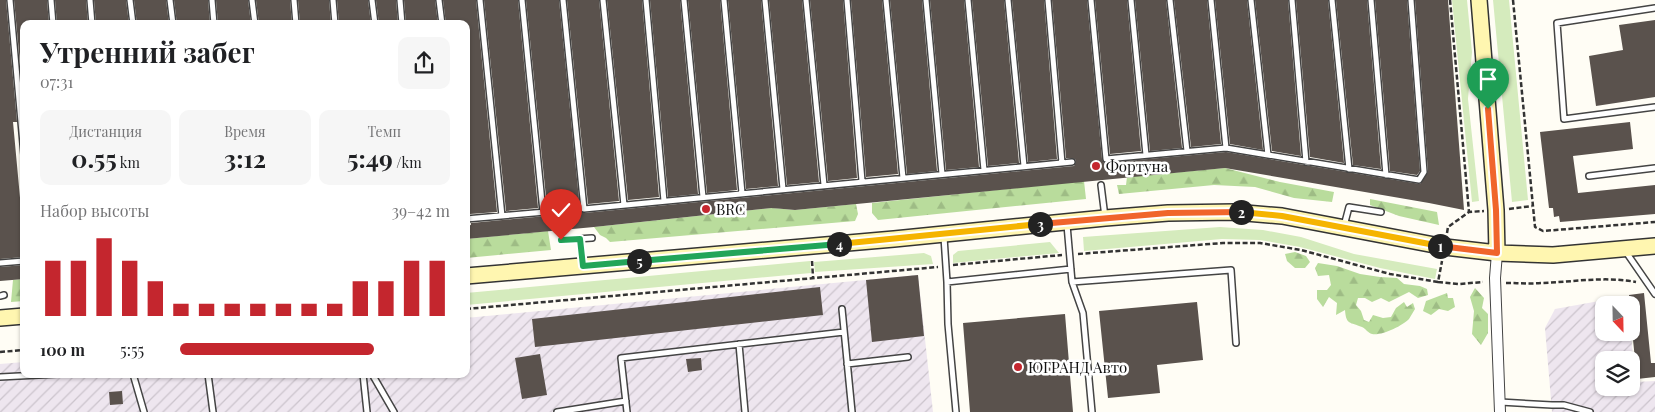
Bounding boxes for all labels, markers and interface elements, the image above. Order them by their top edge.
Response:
text: Утренний забег [40,33,255,70]
button: share [398,37,450,89]
pin [1467,58,1509,109]
icon: arrive [1474,65,1502,93]
text: 07:31 [40,71,74,92]
text: Дистанция [69,122,142,141]
text: Время [224,122,266,141]
text: Темп [367,122,401,141]
text: 0.55 [71,141,117,174]
text: 3:12 [224,141,266,174]
text: 5:49 [347,141,393,174]
text: km [117,153,140,172]
text: /km [393,153,422,172]
place label: Фортуна [1106,156,1169,176]
marker: Фортуна [1090,160,1102,172]
pin [540,189,582,240]
icon: check [547,196,575,224]
place label: BRC [716,199,745,219]
text: Набор высоты [40,200,149,221]
text: 39–42 m [392,200,450,221]
pin: 2 [1228,200,1254,224]
marker: BRC [700,203,712,215]
text: 2 [1238,203,1245,222]
pin: 3 [1028,212,1052,236]
text: 3 [1037,215,1044,234]
pin: 4 [826,232,852,256]
pin: 1 [1428,234,1452,258]
text: 4 [836,235,843,254]
text: 1 [1438,237,1443,256]
pin: 5 [626,248,652,274]
text: 5 [636,252,643,271]
north arrow [1595,296,1640,341]
map controls [1595,296,1640,396]
text: 100 m [40,339,85,360]
text: 5:55 [120,339,144,360]
button: layers [1595,351,1640,396]
place label: ЮГРАНД Авто [1028,357,1127,377]
marker: ЮГРАНД Авто [1012,361,1024,373]

